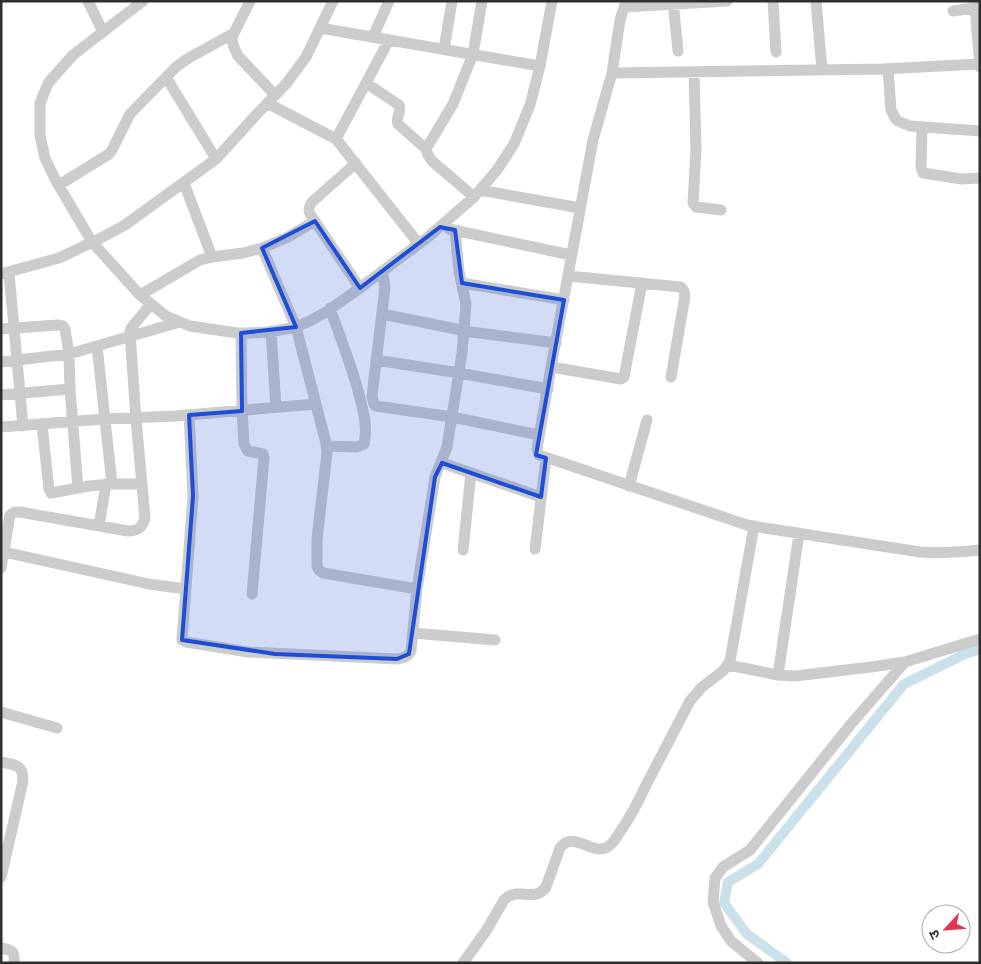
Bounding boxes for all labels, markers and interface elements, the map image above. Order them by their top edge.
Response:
north arrow [921,904,971,954]
text: उ [925,927,943,942]

